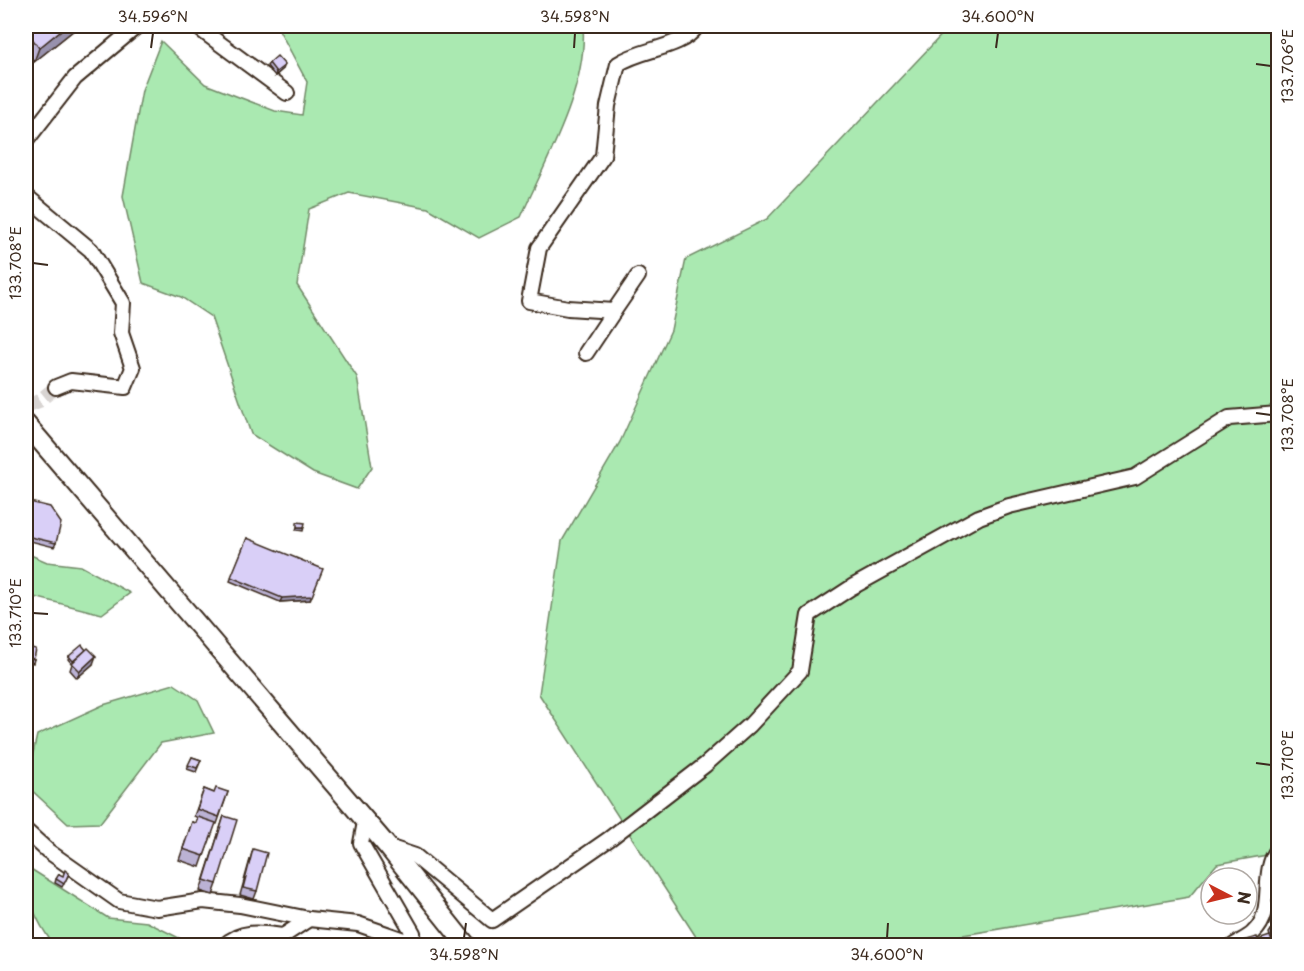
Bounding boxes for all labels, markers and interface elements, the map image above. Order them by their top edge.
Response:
text: 34.596°N [118,4,188,27]
text: 34.598°N [540,4,610,27]
text: 34.600°N [961,4,1035,27]
text: 133.706°E [1275,29,1298,103]
text: 133.708°E [3,226,26,300]
text: 133.708°E [1275,378,1298,452]
text: 133.710°E [3,578,26,648]
text: 133.710°E [1275,730,1298,800]
north arrow [1199,866,1259,926]
text: N [1232,890,1258,906]
text: 34.598°N [429,942,499,965]
text: 34.600°N [850,942,924,965]

